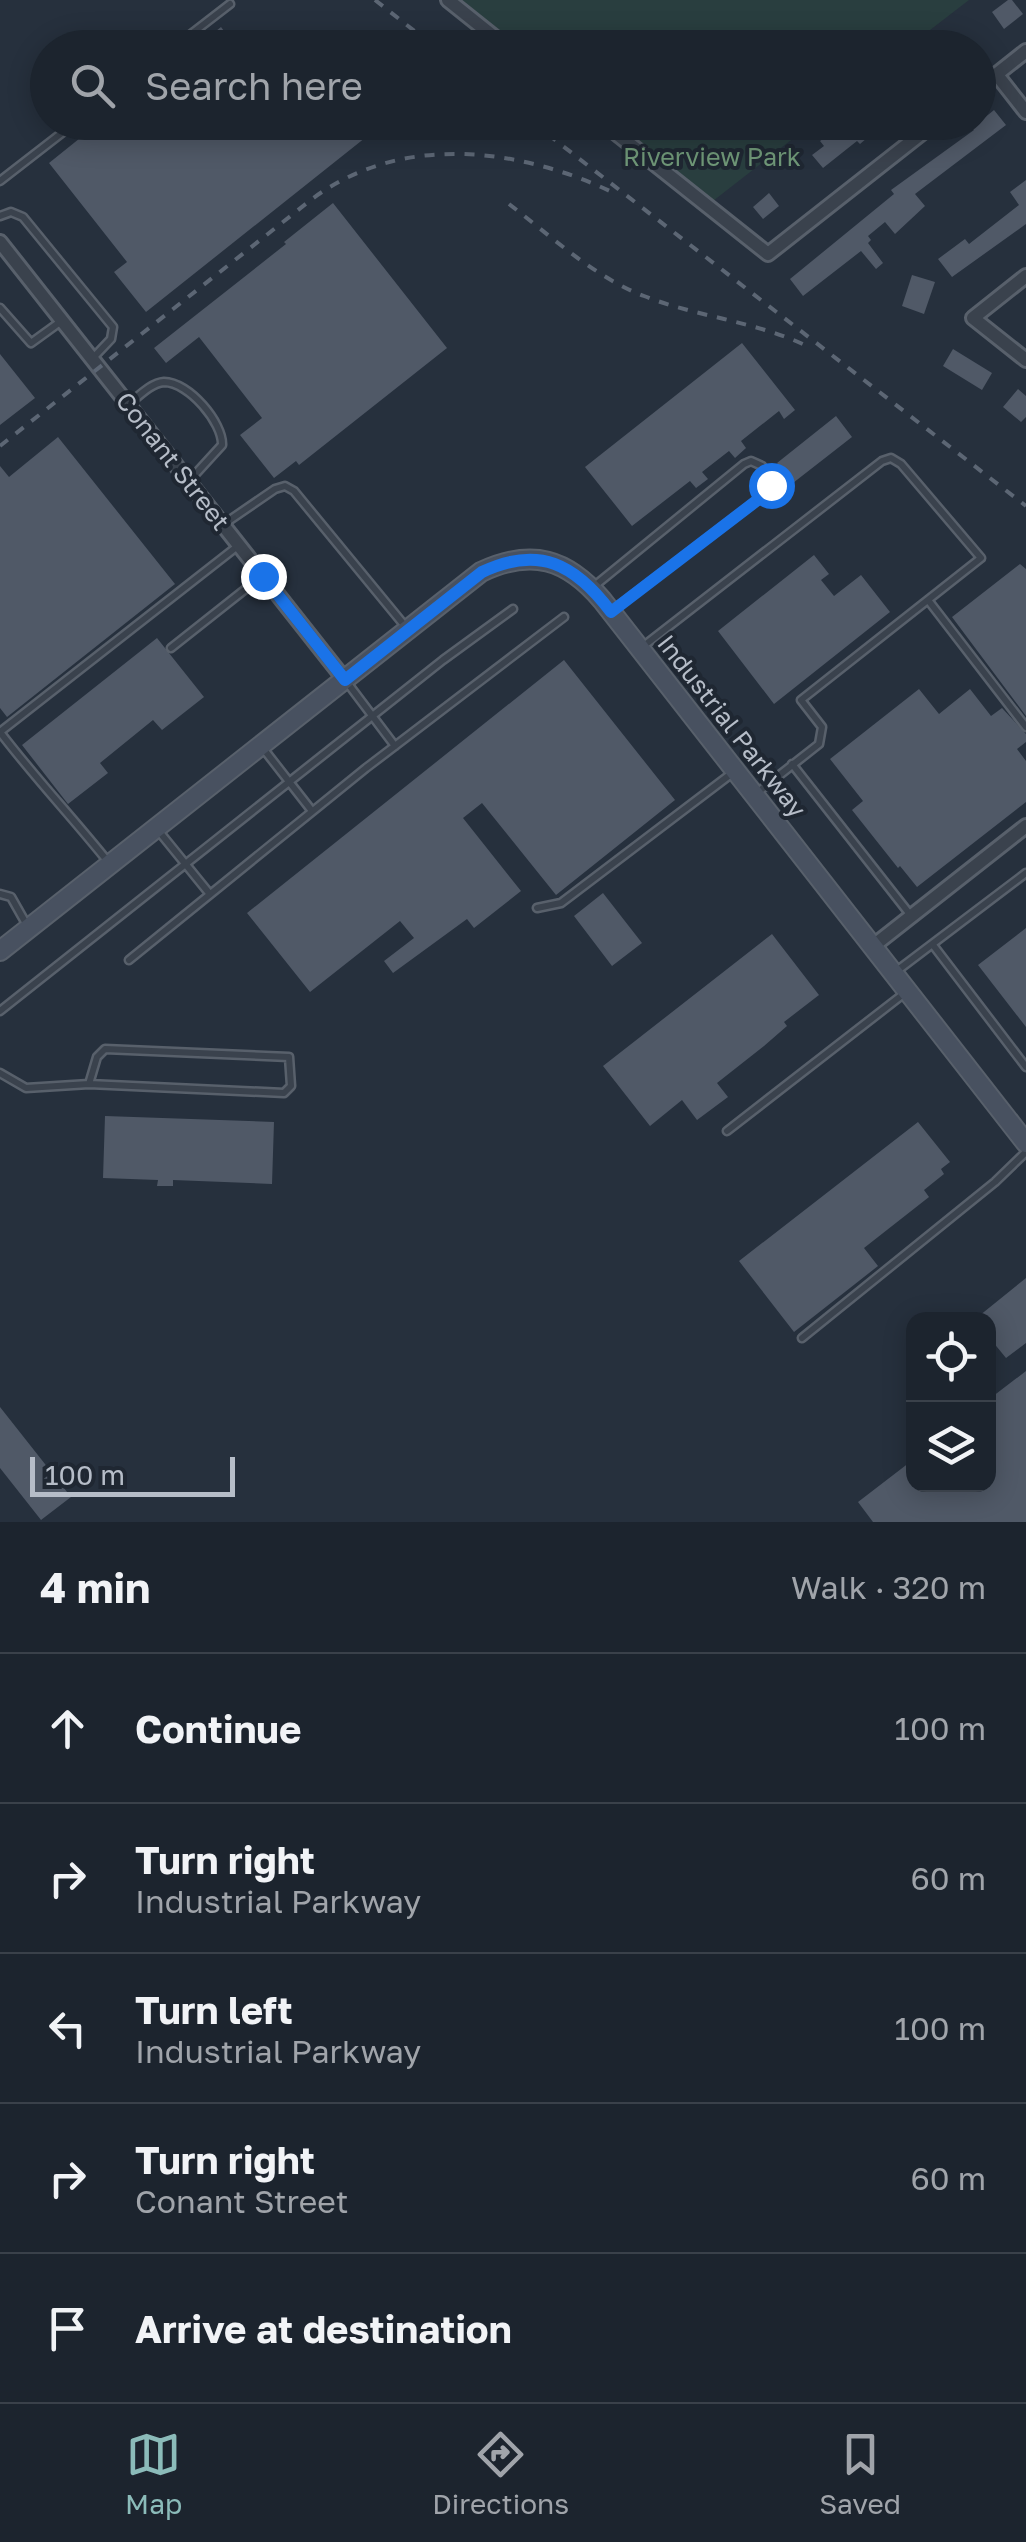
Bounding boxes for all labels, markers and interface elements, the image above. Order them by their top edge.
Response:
search box [30,30,996,140]
icon: search [65,58,120,113]
text: Search here [145,63,363,108]
park label: Riverview Park [623,141,801,172]
street label: Conant Street [110,385,237,536]
route start [749,463,795,509]
route end [241,554,287,600]
street label: Industrial Parkway [651,628,813,823]
map controls [906,1312,996,1492]
button: locate [906,1312,996,1402]
button: layers [906,1402,996,1492]
scale bar [30,1452,235,1496]
text: 100 m [45,1458,125,1491]
text: 4 min [40,1562,150,1612]
text: Walk · 320 m [791,1568,986,1606]
icon: ahead [40,1701,95,1756]
text: Continue [135,1706,301,1751]
text: 100 m [894,1709,986,1747]
text: Turn right [135,1837,315,1882]
icon: right [40,1851,95,1906]
text: 60 m [910,1859,986,1897]
text: Industrial Parkway [135,1882,421,1920]
text: Turn left [135,1987,293,2032]
icon: left [40,2001,95,2056]
text: 100 m [894,2009,986,2047]
text: Industrial Parkway [135,2032,421,2070]
text: Turn right [135,2137,315,2182]
icon: right [40,2151,95,2206]
text: 60 m [910,2159,986,2197]
text: Conant Street [135,2182,349,2220]
icon: arrive [40,2301,95,2356]
text: Arrive at destination [135,2306,512,2351]
tab: Map [125,2427,182,2520]
tab: Directions [432,2427,569,2520]
tab: Saved [819,2427,901,2520]

